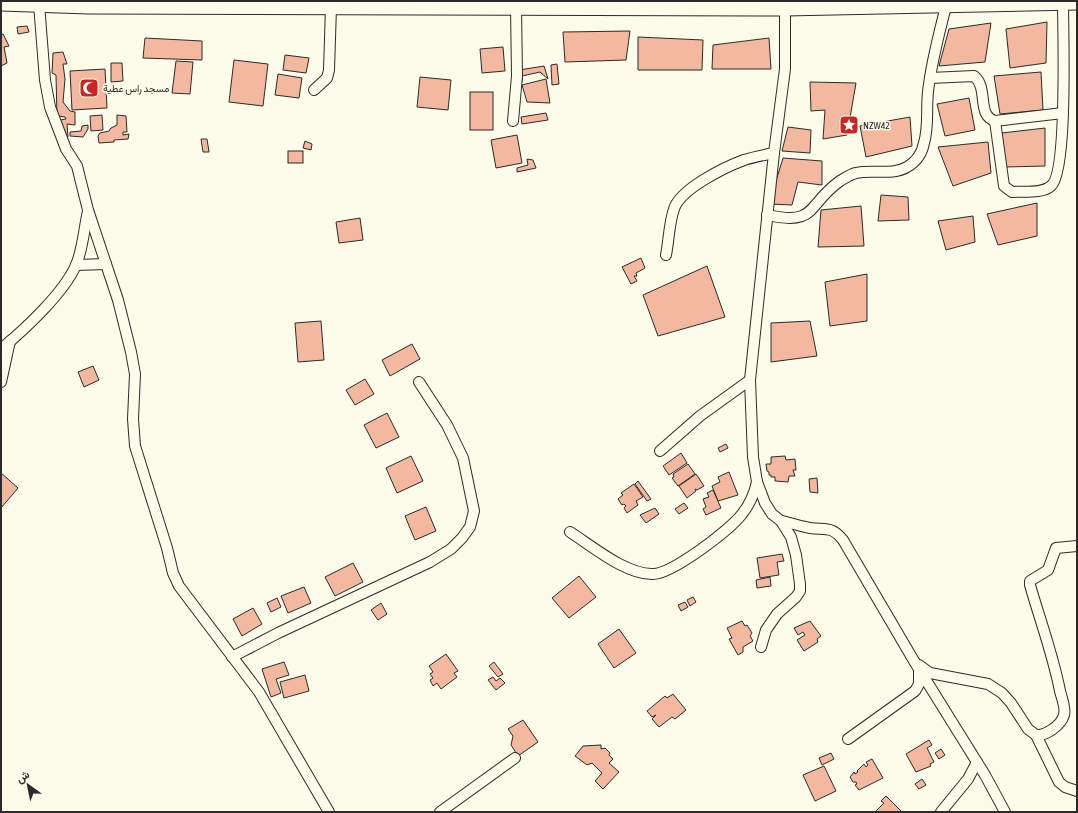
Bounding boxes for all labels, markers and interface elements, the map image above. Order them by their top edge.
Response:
mosque icon: مسجد راس عطية [78,77,100,99]
place label: مسجد راس عطية [103,83,169,95]
place icon: NZW42 [838,114,860,136]
place label: NZW42 [863,120,890,131]
north arrow [8,765,48,805]
text: ش [14,768,32,786]

